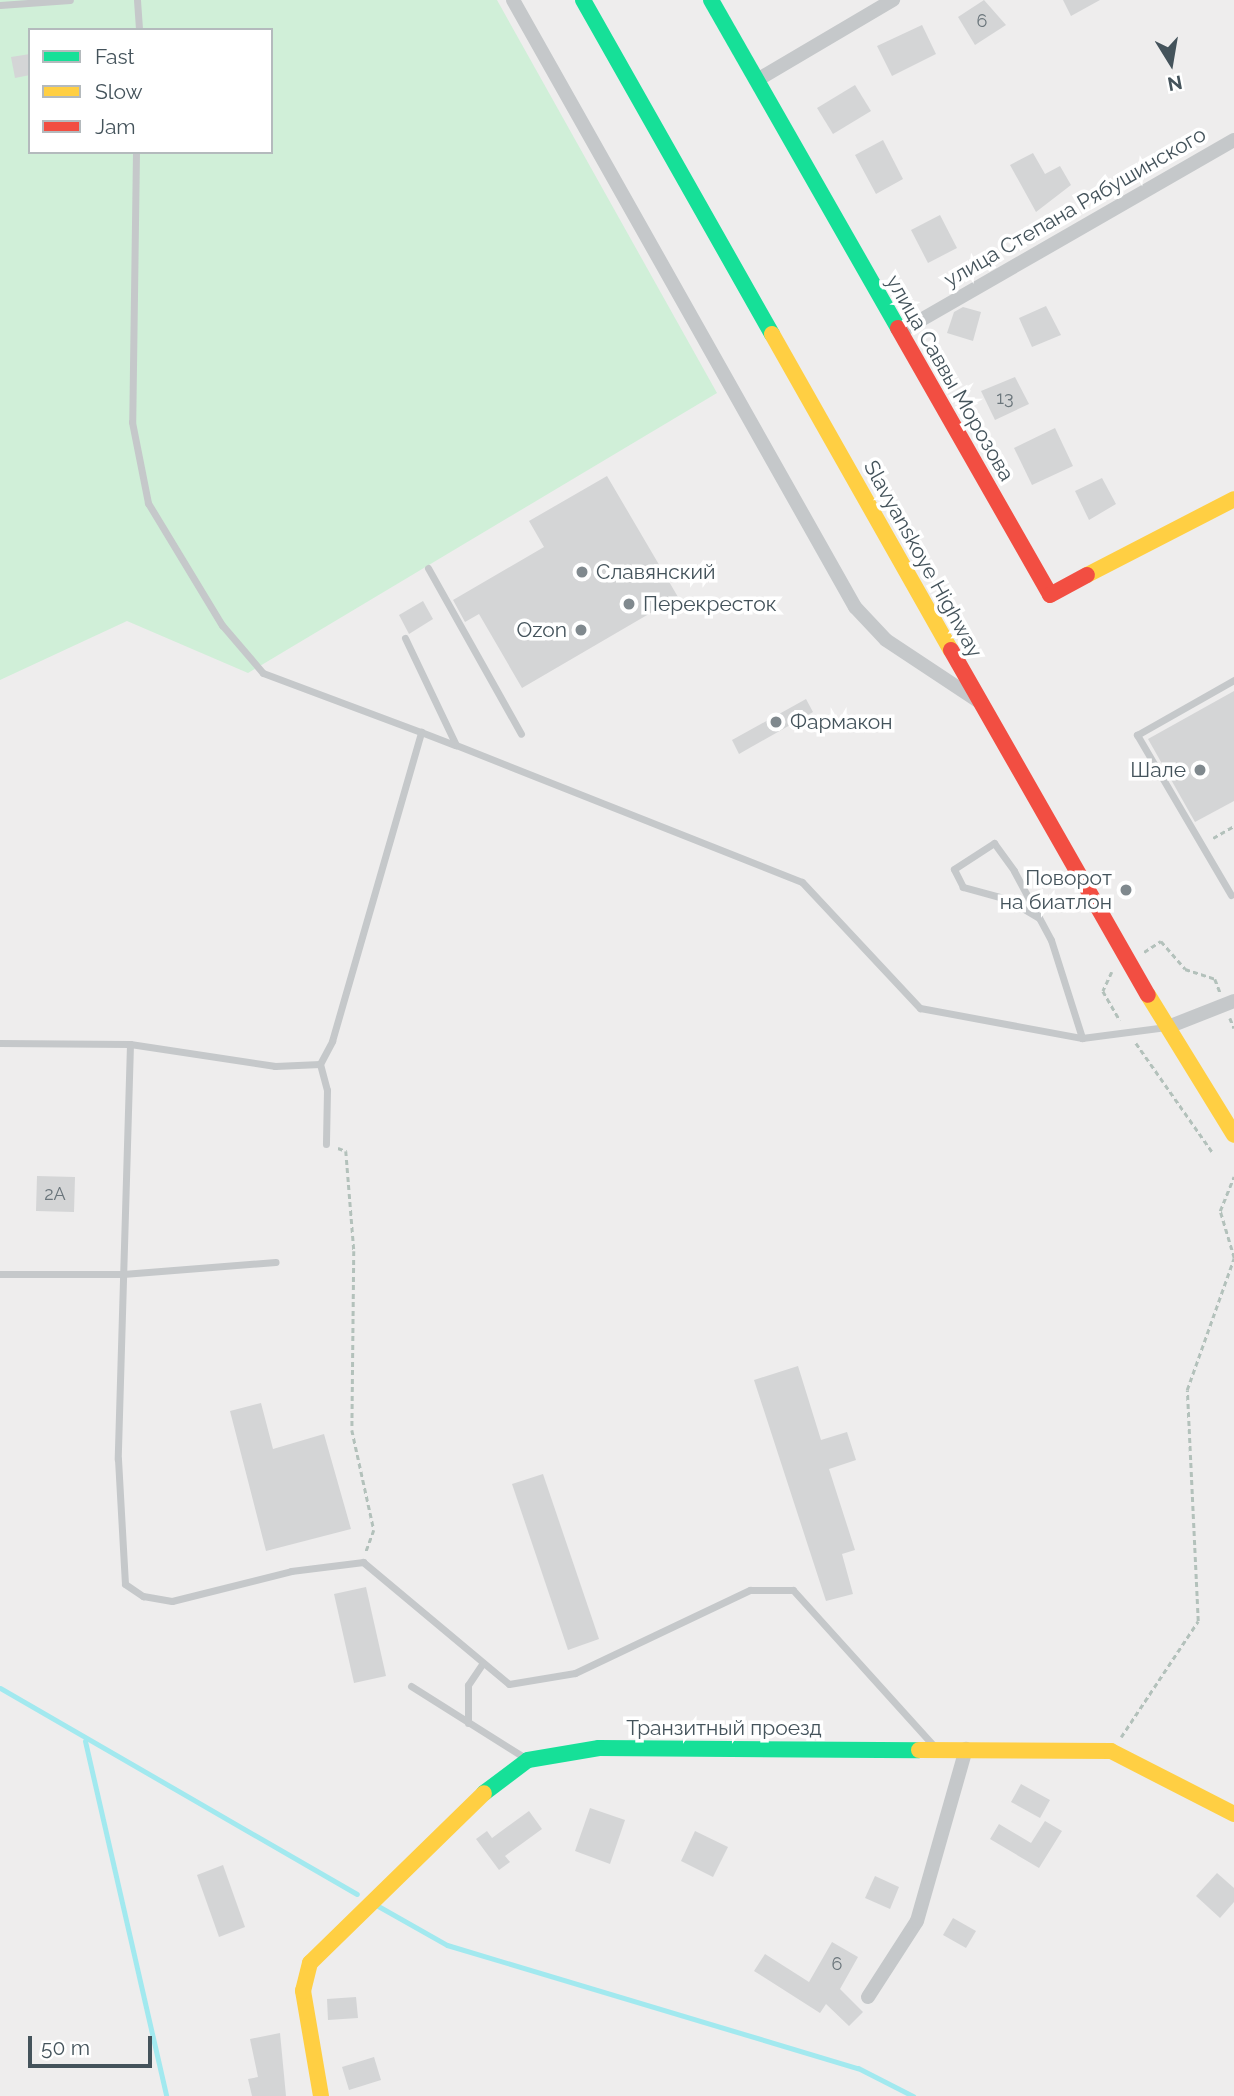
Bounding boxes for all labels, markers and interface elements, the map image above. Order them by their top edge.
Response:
house number: 6 [977,10,987,32]
legend [28,28,273,154]
north arrow [1136,28,1206,98]
text: Fast [95,44,135,69]
text: N [1166,71,1184,96]
text: Slow [95,79,143,104]
text: Jam [95,114,136,139]
street label: улица Степана Рябушинского [940,122,1210,292]
street label: улица Саввы Морозова [881,271,1019,485]
house number: 13 [996,387,1014,409]
street label: Slavyanskoye Highway [858,456,988,662]
place label: Славянский [596,559,716,585]
marker: Славянский [574,564,590,580]
place label: Перекресток [643,591,777,617]
marker: Перекресток [621,596,637,612]
place label: Ozon [516,617,567,643]
marker: Ozon [573,622,589,638]
place label: Фармакон [790,709,893,735]
marker: Фармакон [768,714,784,730]
place label: Шале [1130,757,1186,783]
marker: Шале [1192,762,1208,778]
place label: Поворот на биатлон [1000,865,1112,915]
marker: Поворот на биатлон [1118,882,1134,898]
house number: 2А [44,1183,66,1205]
street label: Транзитный проезд [626,1715,822,1741]
house number: 6 [832,1953,842,1975]
scale bar [32,2022,156,2066]
text: 50 m [41,2035,90,2060]

